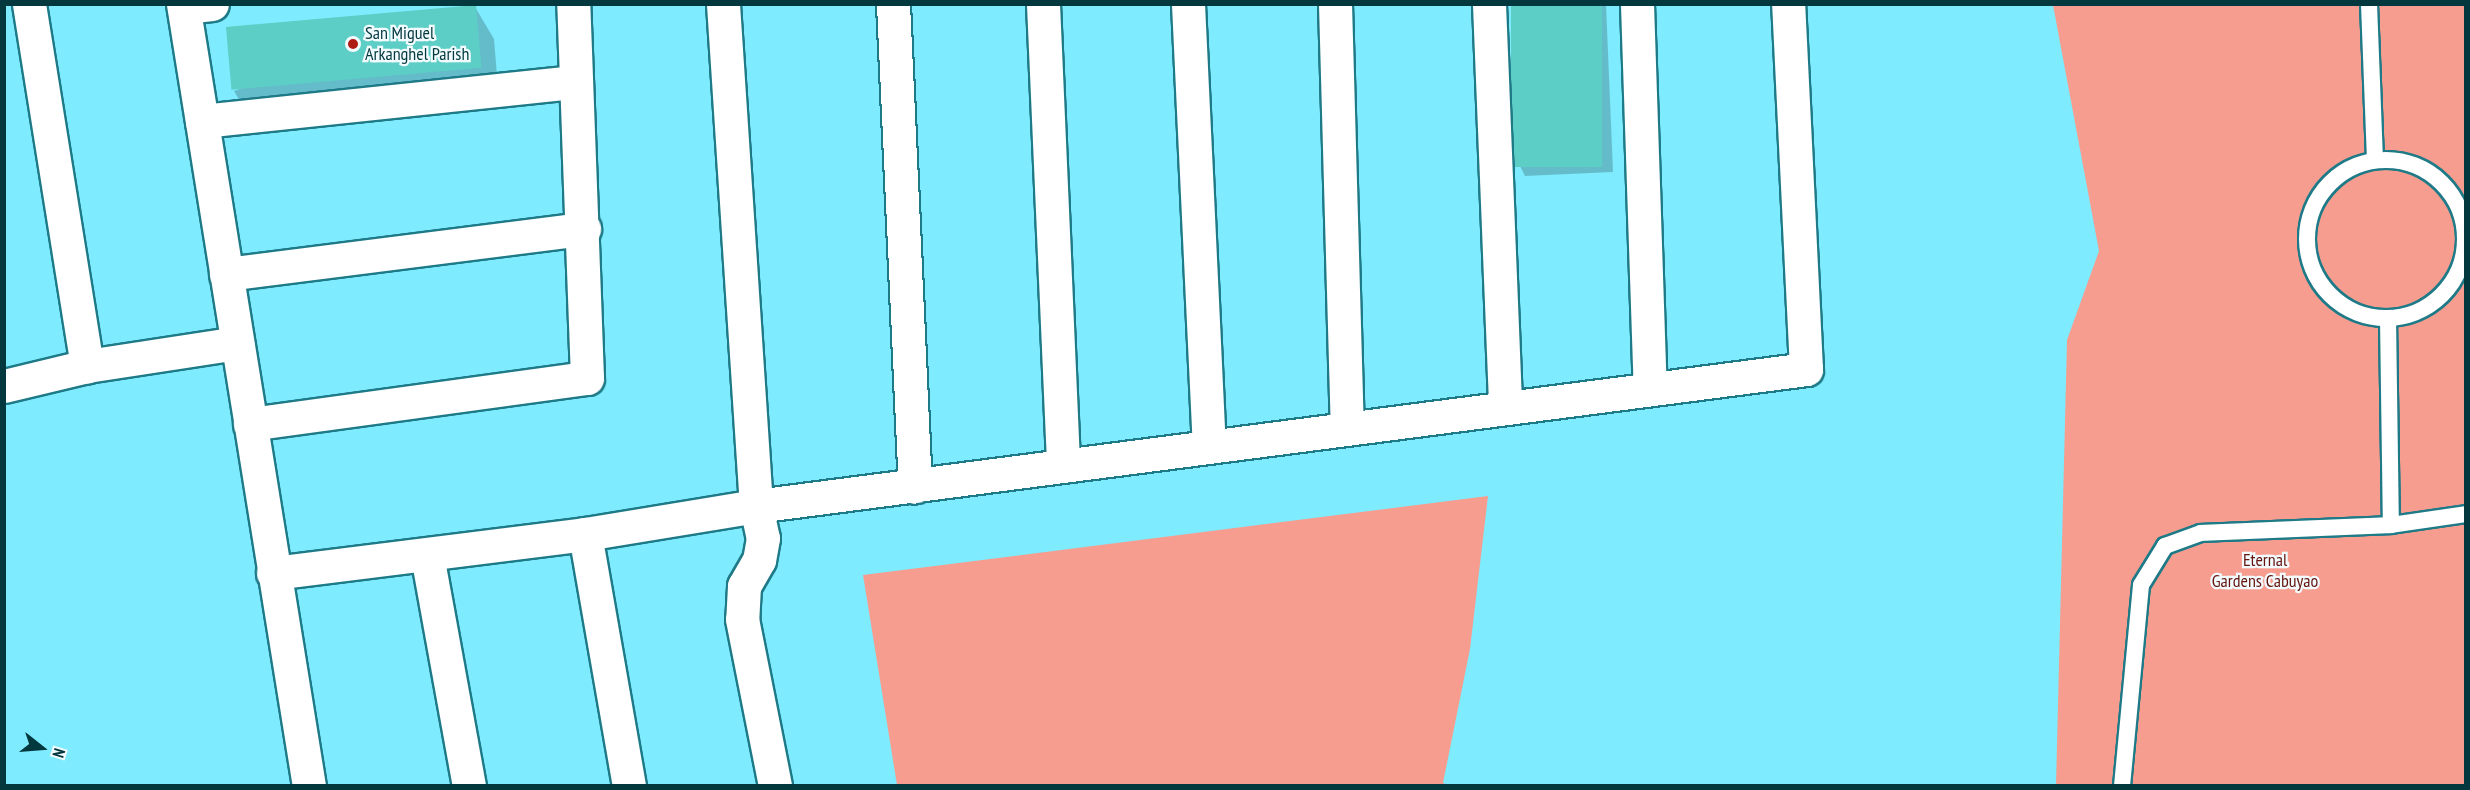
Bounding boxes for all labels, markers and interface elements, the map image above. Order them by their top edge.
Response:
place label: San Miguel Arkanghel Parish [365,23,469,66]
marker: San Miguel Arkanghel Parish [346,37,360,51]
park label: Eternal Gardens Cabuyao [2212,550,2318,592]
north arrow [12,718,72,778]
text: N [48,746,70,760]

